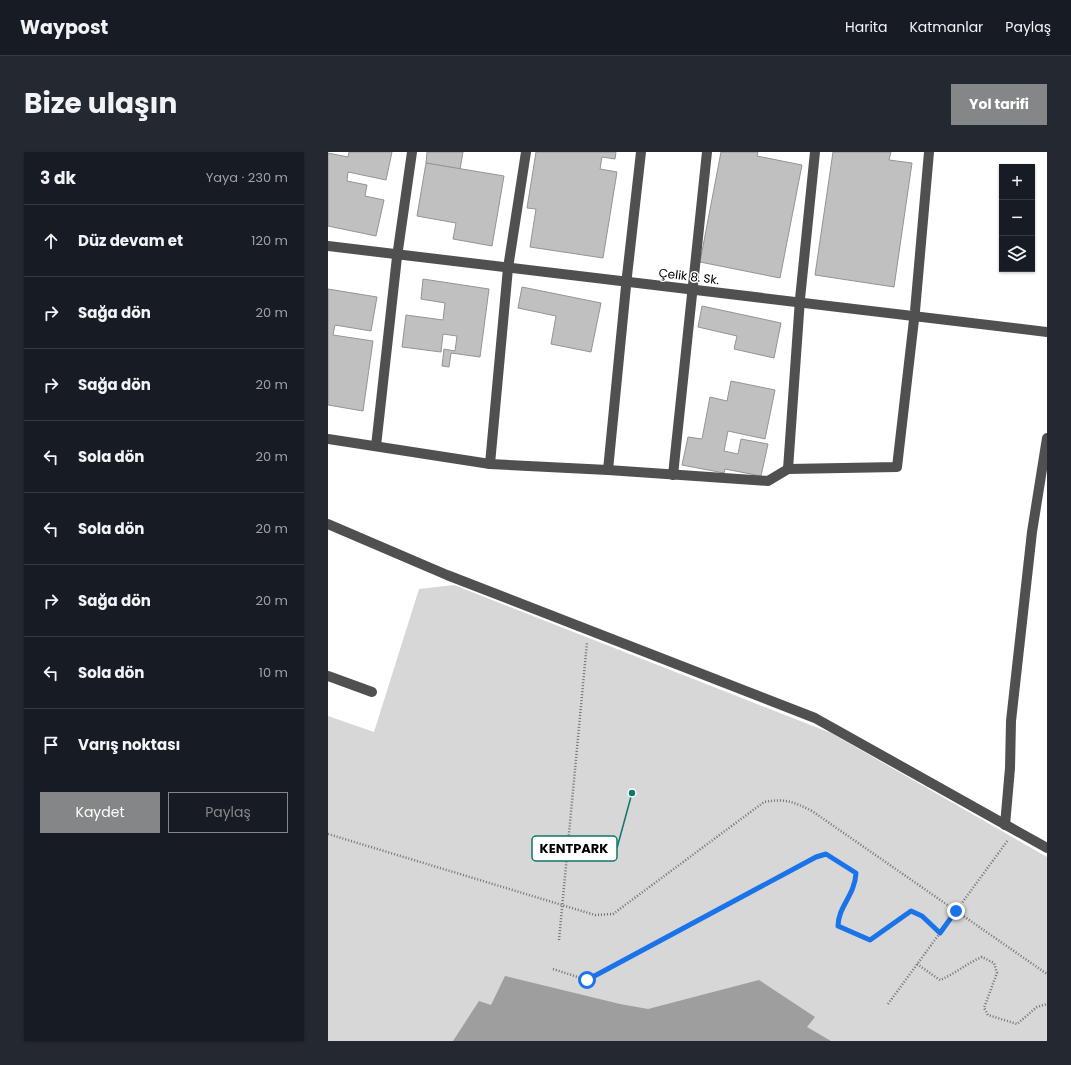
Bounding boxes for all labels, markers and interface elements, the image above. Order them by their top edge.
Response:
text: Waypost [20,14,108,41]
text: Harita [845,17,887,37]
text: Katmanlar [909,17,983,37]
text: Paylaş [1005,17,1051,37]
text: Bize ulaşın [24,84,177,123]
button: Yol tarifi [951,84,1047,125]
map controls [999,164,1035,272]
button: + [999,164,1035,200]
text: 3 dk [40,166,76,190]
text: Yaya · 230 m [206,168,288,187]
button: − [999,200,1035,236]
icon: ahead [40,230,62,252]
text: Düz devam et [78,230,183,251]
text: 120 m [251,231,288,250]
button: layers [999,236,1035,272]
street label: Çelik 8. Sk. [658,264,720,288]
icon: right [40,302,62,324]
text: Sağa dön [78,302,151,323]
text: 20 m [255,303,288,322]
icon: right [40,374,62,396]
text: Sağa dön [78,374,151,395]
text: 20 m [255,375,288,394]
icon: left [40,446,62,468]
text: Sola dön [78,446,144,467]
text: 20 m [255,447,288,466]
icon: left [40,518,62,540]
text: Sola dön [78,518,144,539]
text: 20 m [255,519,288,538]
icon: right [40,590,62,612]
text: Sağa dön [78,590,151,611]
text: 20 m [255,591,288,610]
icon: left [40,662,62,684]
text: Sola dön [78,662,144,683]
text: 10 m [259,663,288,682]
icon: arrive [40,734,62,756]
text: Varış noktası [78,734,180,755]
button: Kaydet [40,792,160,833]
button: Paylaş [168,792,288,833]
callout: KENTPARK [532,836,617,861]
text: KENTPARK [540,839,608,858]
route end [947,902,965,920]
route start [578,971,596,989]

